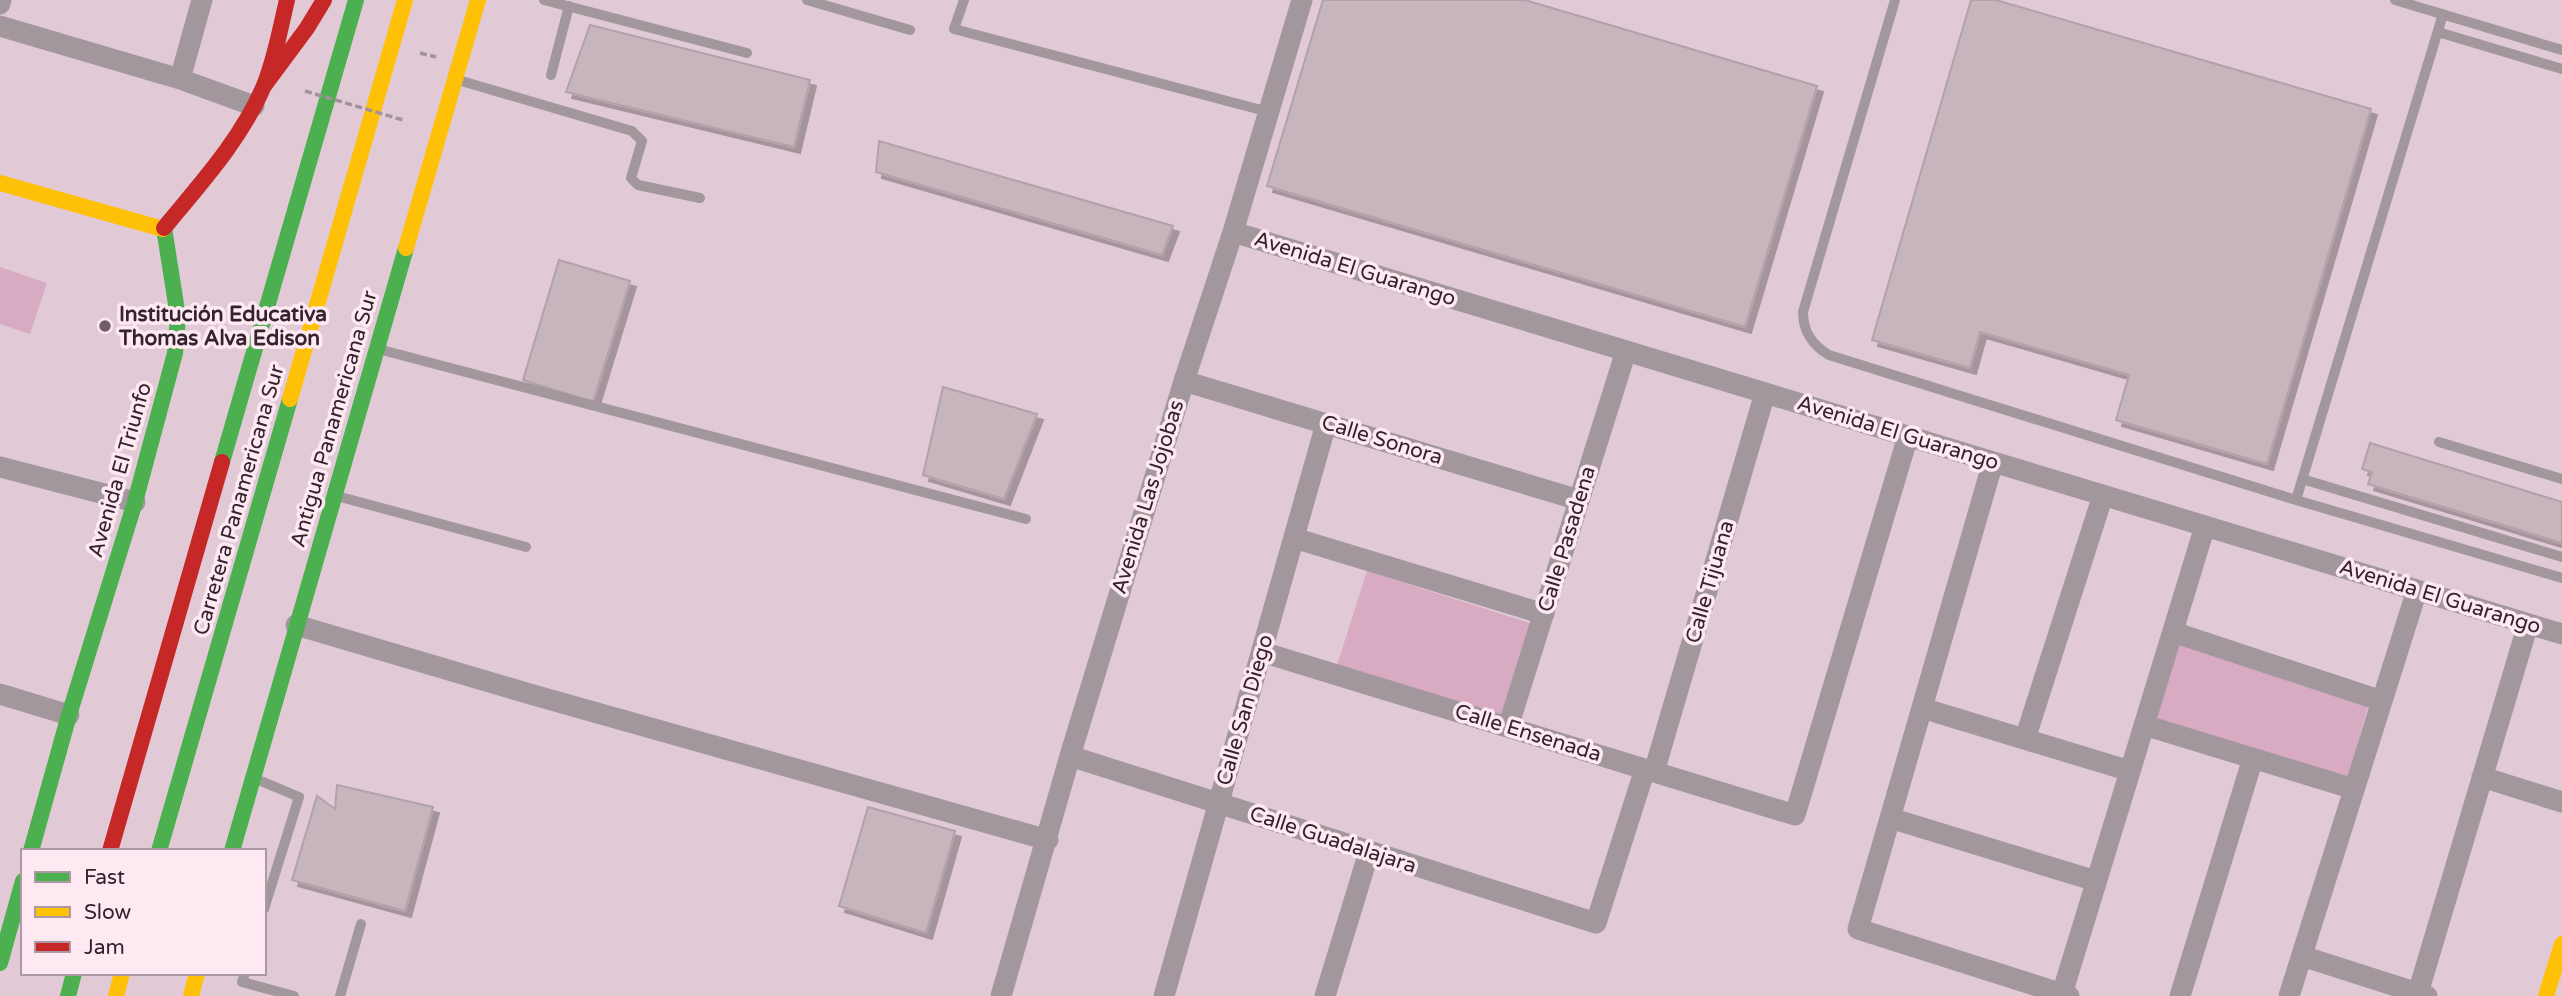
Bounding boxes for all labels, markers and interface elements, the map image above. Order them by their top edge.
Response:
street label: Avenida El Guarango [1251,226,1459,312]
street label: Antigua Panamericana Sur [285,288,383,550]
place label: Institución Educativa Thomas Alva Edison [118,302,327,351]
marker: Institución Educativa Thomas Alva Edison [97,318,113,334]
street label: Carretera Panamericana Sur [188,362,290,638]
street label: Avenida El Triunfo [83,380,157,560]
street label: Avenida El Guarango [1794,390,2002,476]
street label: Avenida Las Jojobas [1107,397,1189,597]
street label: Calle Sonora [1318,410,1446,470]
street label: Calle Pasadena [1533,463,1601,615]
street label: Calle Tijuana [1681,518,1739,646]
street label: Avenida El Guarango [2336,554,2544,640]
street label: Calle San Diego [1211,632,1279,788]
street label: Calle Ensenada [1452,699,1604,767]
street label: Calle Guadalajara [1247,801,1419,879]
legend [21,849,266,975]
text: Fast [84,865,125,890]
text: Slow [84,900,132,925]
text: Jam [84,935,125,960]

